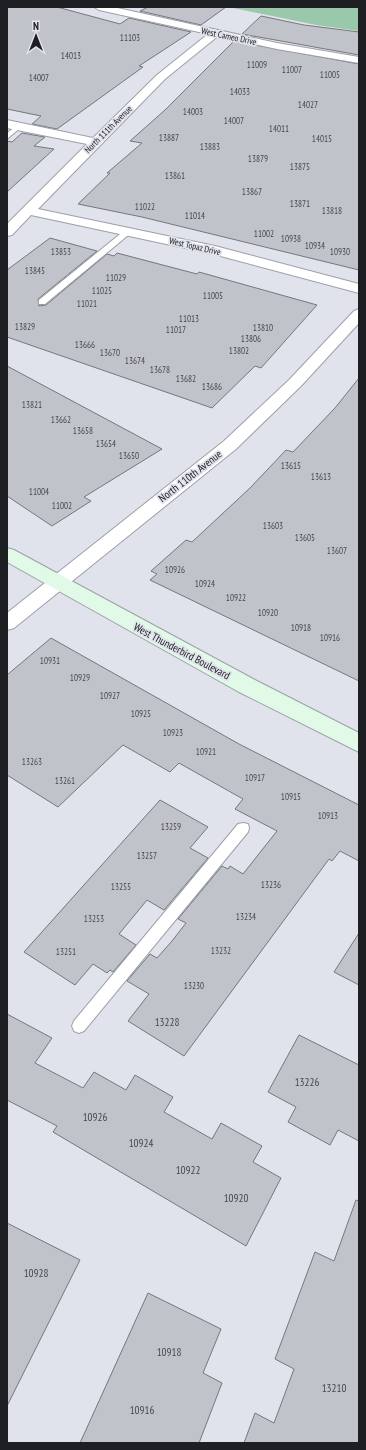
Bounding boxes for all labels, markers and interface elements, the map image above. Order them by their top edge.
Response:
north arrow [16,16,56,56]
text: N [33,19,39,33]
street label: West Cameo Drive [200,25,258,47]
house number: 11103 [120,32,140,43]
house number: 14013 [61,50,81,61]
house number: 11009 [247,59,267,70]
house number: 11007 [282,64,302,75]
house number: 11005 [320,69,340,80]
house number: 14007 [29,72,49,83]
house number: 14033 [230,86,250,97]
house number: 14027 [298,99,318,110]
street label: North 111th Avenue [82,103,134,155]
house number: 14003 [183,106,203,117]
house number: 14007 [224,115,244,126]
house number: 14011 [269,123,289,134]
house number: 13887 [159,132,179,143]
house number: 14015 [312,133,332,144]
house number: 13883 [200,141,220,152]
house number: 13879 [248,153,268,164]
house number: 13875 [290,161,310,172]
house number: 13861 [165,170,185,181]
house number: 13867 [242,186,262,197]
house number: 13871 [290,198,310,209]
house number: 11022 [135,201,155,212]
house number: 13818 [322,205,342,216]
house number: 11014 [185,210,205,221]
house number: 11002 [254,228,274,239]
house number: 10938 [281,233,301,244]
street label: West Topaz Drive [168,235,222,257]
house number: 10934 [305,240,325,251]
house number: 13853 [51,246,71,257]
house number: 10930 [330,246,350,257]
house number: 13845 [25,265,45,276]
house number: 11029 [106,272,126,283]
house number: 11025 [92,285,112,296]
house number: 11005 [203,290,223,301]
house number: 11021 [77,298,97,309]
house number: 11013 [179,313,199,324]
house number: 13829 [15,321,35,332]
house number: 13810 [253,322,273,333]
house number: 11017 [166,324,186,335]
house number: 13806 [241,333,261,344]
house number: 13666 [75,339,95,350]
house number: 13802 [229,345,249,356]
house number: 13670 [100,347,120,358]
house number: 13674 [125,355,145,366]
house number: 13678 [150,364,170,375]
house number: 13682 [176,373,196,384]
house number: 13686 [202,381,222,392]
house number: 13821 [22,399,42,410]
house number: 13662 [51,414,71,425]
house number: 13658 [73,425,93,436]
house number: 13654 [96,438,116,449]
street label: North 110th Avenue [155,447,225,505]
house number: 13650 [119,450,139,461]
house number: 13615 [281,460,301,471]
house number: 13613 [311,471,331,482]
house number: 11004 [29,486,49,497]
house number: 11002 [52,500,72,511]
house number: 13603 [263,520,283,531]
house number: 13605 [295,532,315,543]
house number: 13607 [327,545,347,556]
house number: 10926 [165,564,185,575]
house number: 10924 [195,578,215,589]
house number: 10922 [226,592,246,603]
house number: 10920 [258,607,278,618]
street label: West Thunderbird Boulevard [131,620,233,682]
house number: 10918 [291,622,311,633]
house number: 10916 [320,632,340,643]
house number: 10931 [40,655,60,666]
house number: 10929 [70,672,90,683]
house number: 10927 [100,690,120,701]
house number: 10925 [131,708,151,719]
house number: 10923 [163,727,183,738]
house number: 10921 [196,746,216,757]
house number: 13263 [22,756,42,767]
house number: 10917 [245,772,265,783]
house number: 13261 [55,775,75,786]
house number: 10915 [281,791,301,802]
house number: 10913 [318,810,338,821]
house number: 13259 [161,821,181,832]
house number: 13257 [137,850,157,861]
house number: 13236 [261,879,281,890]
house number: 13255 [111,881,131,892]
house number: 13234 [236,911,256,922]
house number: 13253 [84,913,104,924]
house number: 13232 [211,945,231,956]
house number: 13251 [56,946,76,957]
house number: 13230 [184,980,204,991]
house number: 13228 [155,1015,179,1029]
house number: 13226 [295,1075,319,1089]
house number: 10926 [83,1110,107,1124]
house number: 10924 [129,1136,153,1150]
house number: 10922 [176,1163,200,1177]
house number: 10920 [224,1191,248,1205]
house number: 10928 [24,1266,48,1280]
house number: 10918 [157,1345,181,1359]
house number: 13210 [322,1381,346,1395]
house number: 10916 [130,1403,154,1417]

